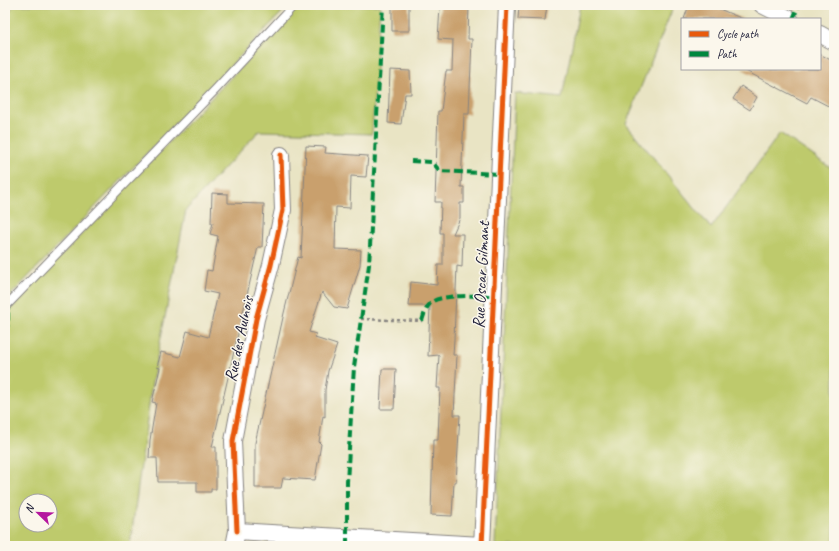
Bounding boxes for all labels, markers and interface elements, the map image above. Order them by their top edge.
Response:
legend [681,18,821,70]
text: Cycle path [717,26,759,42]
text: Path [717,46,737,62]
street label: Rue Oscar Gilmant [468,219,494,329]
street label: Rue des Aulnois [220,293,259,384]
north arrow [18,493,58,533]
text: N [21,501,37,515]

